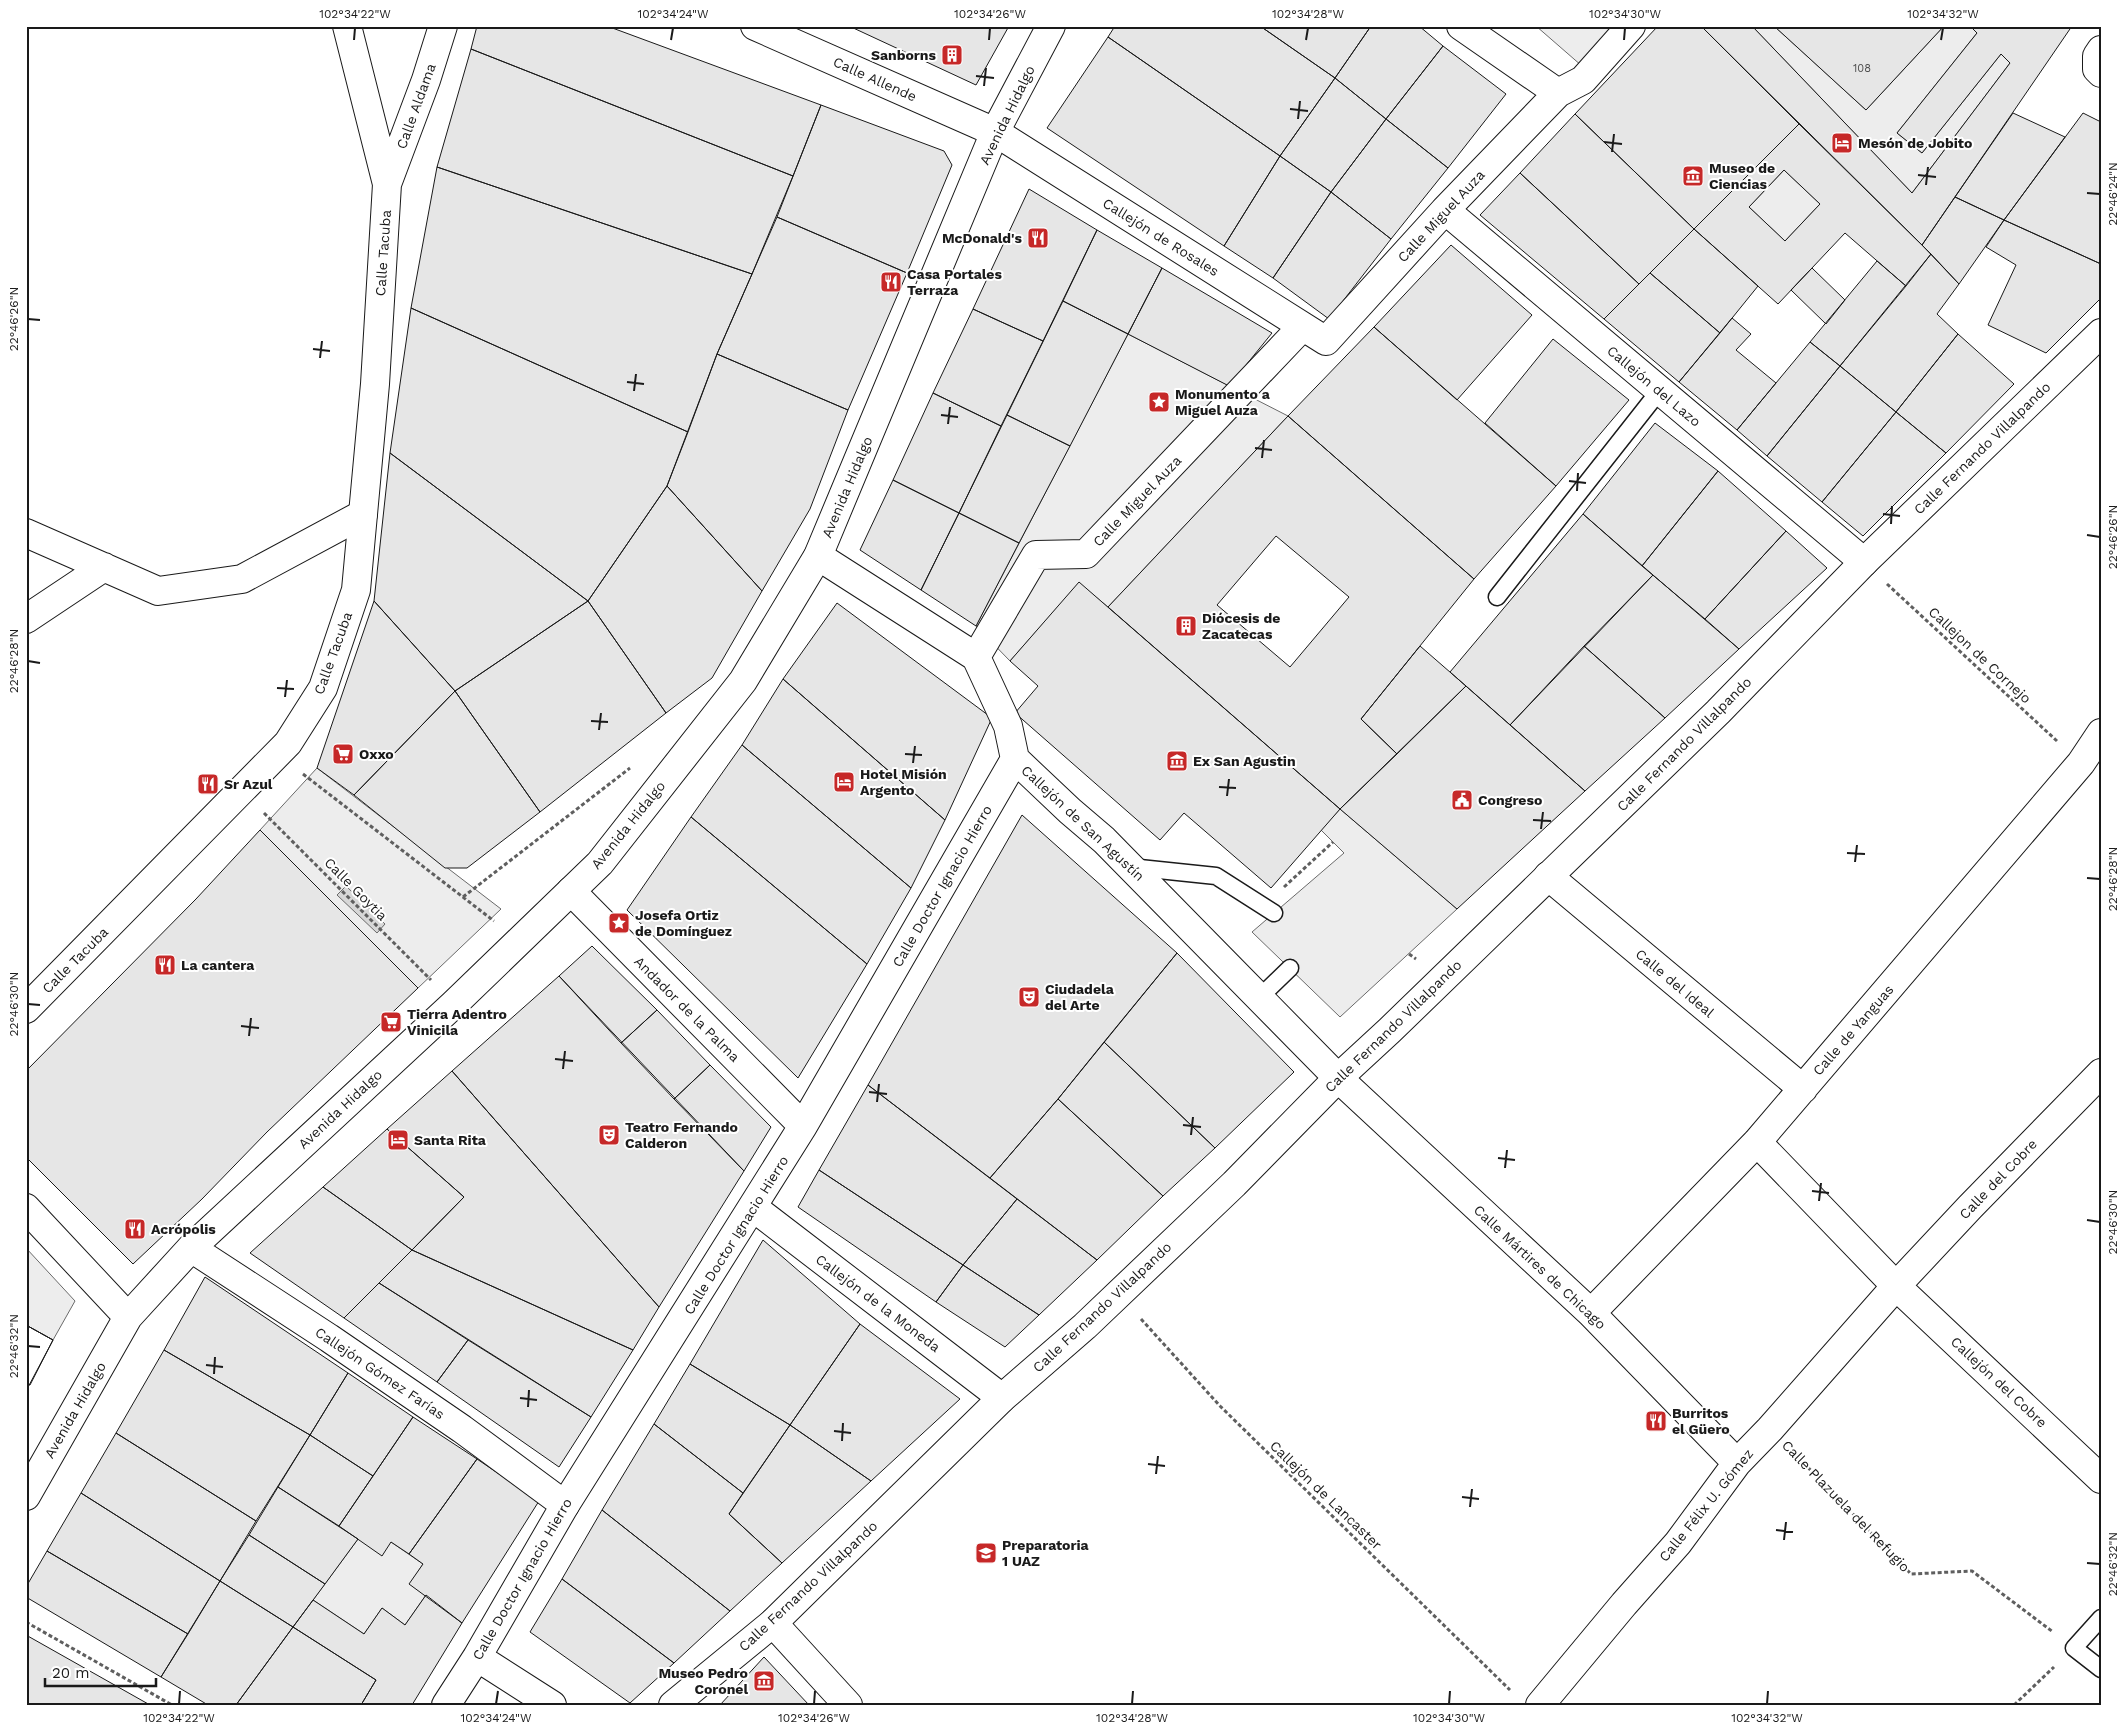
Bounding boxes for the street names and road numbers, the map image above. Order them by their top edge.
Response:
street label: Calle Allende [831,53,919,105]
street label: Calle Aldama [393,61,439,151]
street label: Avenida Hidalgo [976,63,1038,167]
street label: Calle Miguel Auza [1394,167,1488,265]
street label: Callejón de Rosales [1100,195,1222,279]
street label: Calle Tacuba [372,209,394,297]
street label: Callejón del Lazo [1604,342,1704,430]
street label: Calle Fernando Villalpando [1910,379,2054,517]
street label: Avenida Hidalgo [818,434,876,540]
street label: Calle Miguel Auza [1090,452,1184,550]
street label: Callejon de Cornejo [1926,603,2034,707]
street label: Calle Tacuba [311,609,355,696]
street label: Calle Fernando Villalpando [1614,674,1754,814]
street label: Callejón de San Agustín [1018,762,1148,884]
street label: Avenida Hidalgo [588,778,668,872]
street label: Calle Doctor Ignacio Hierro [889,802,995,970]
street label: Calle Goytia [321,854,391,924]
street label: Calle Tacuba [39,924,111,996]
street label: Calle del Ideal [1633,946,1718,1021]
street label: Andador de la Palma [631,953,743,1065]
street label: Calle Fernando Villalpando [1321,957,1465,1095]
street label: Calle de Yanguas [1809,981,1897,1079]
street label: Avenida Hidalgo [295,1066,385,1152]
street label: Calle del Cobre [1956,1136,2040,1222]
street label: Calle Doctor Ignacio Hierro [680,1153,792,1317]
street label: Calle Mártires de Chicago [1471,1202,1609,1332]
street label: Calle Fernando Villalpando [1029,1239,1175,1375]
street label: Callejón de la Moneda [813,1251,943,1355]
street label: Callejón Gómez Farías [312,1324,448,1422]
street label: Callejón del Cobre [1948,1333,2050,1431]
street label: Avenida Hidalgo [41,1359,109,1461]
street label: Callejón de Lancaster [1267,1437,1385,1553]
street label: Calle Plazuela del Refugio [1779,1437,1913,1575]
street label: Calle Félix U. Gómez [1656,1445,1756,1565]
street label: Calle Doctor Ignacio Hierro [469,1495,575,1663]
street label: Calle Fernando Villalpando [735,1518,881,1654]

